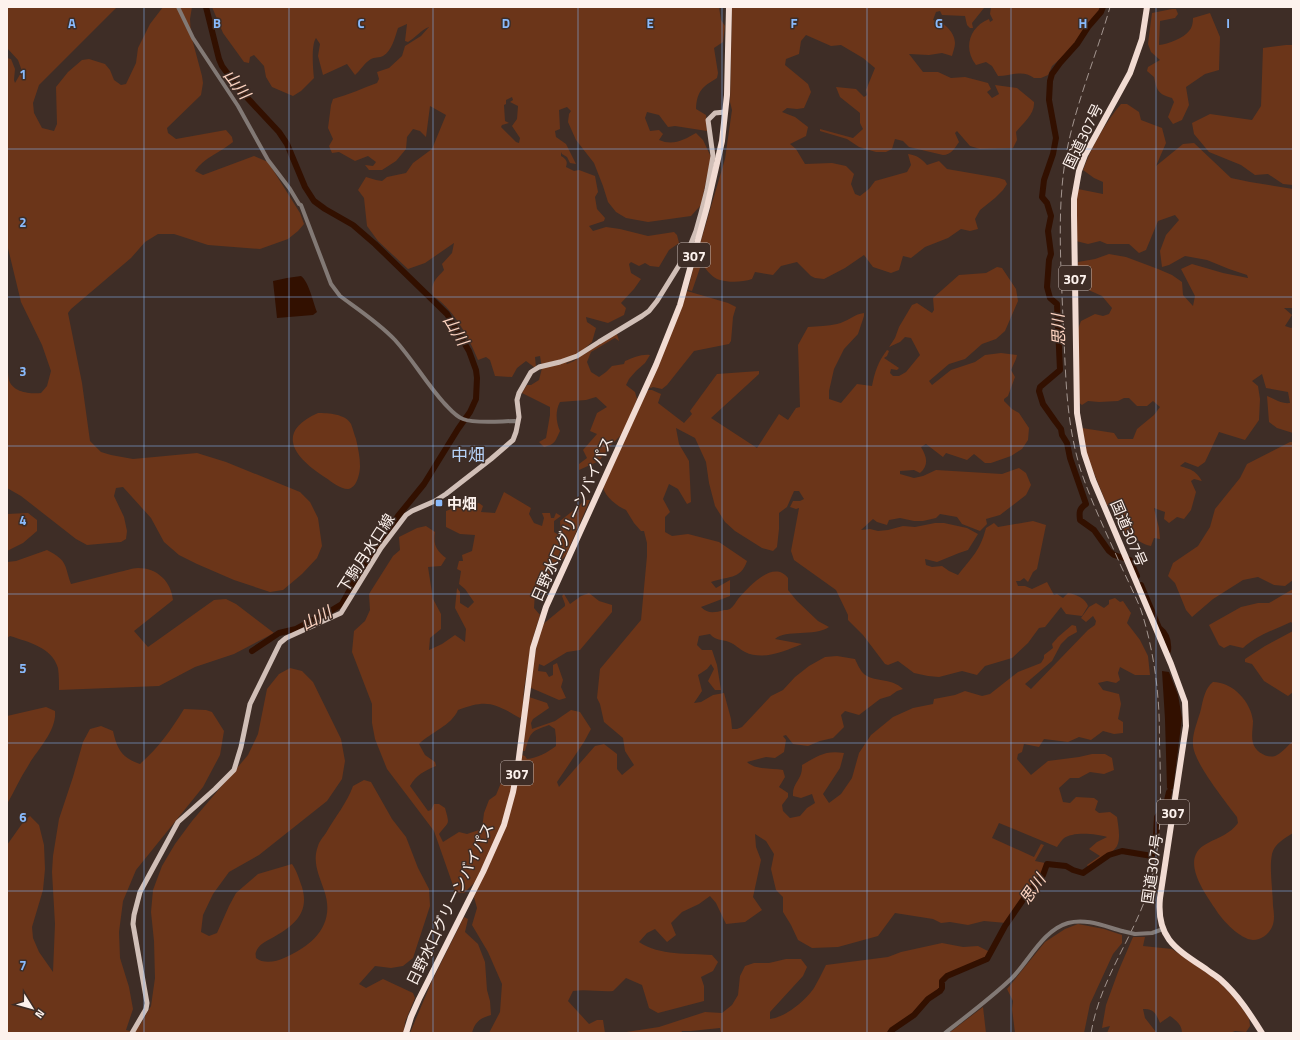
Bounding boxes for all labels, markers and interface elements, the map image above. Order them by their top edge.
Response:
text: A [68,13,76,33]
text: B [213,13,221,33]
text: C [357,13,365,33]
text: D [502,13,510,33]
text: E [646,13,654,33]
text: F [791,13,798,33]
text: G [935,13,943,33]
text: H [1079,13,1087,33]
text: I [1226,13,1230,33]
text: 1 [19,64,27,84]
water label: 山川 [218,64,258,106]
street label: 国道307号 [1057,99,1109,173]
text: 2 [19,212,27,232]
road number: 307 [678,243,710,267]
road number: 307 [1059,266,1091,290]
water label: 山川 [437,310,476,352]
water label: 思川 [1045,312,1071,346]
text: 3 [19,361,27,381]
street label: 日野水口グリーンバイパス [525,433,619,605]
district label: 中畑 [451,442,485,468]
place label: 中畑 [447,492,477,515]
street label: 国道307号 [1105,496,1153,570]
marker: 中畑 [434,498,444,508]
street label: 下駒月水口線 [332,509,400,597]
text: 4 [19,510,27,530]
water label: 山川 [296,599,338,636]
text: 5 [19,658,27,678]
road number: 307 [501,761,533,785]
road number: 307 [1157,800,1189,824]
text: 6 [19,807,27,827]
street label: 日野水口グリーンバイパス [400,819,500,989]
street label: 国道307号 [1136,833,1168,905]
water label: 思川 [1013,867,1052,909]
text: 7 [19,955,27,975]
north arrow [12,988,52,1028]
text: N [31,1006,49,1022]

